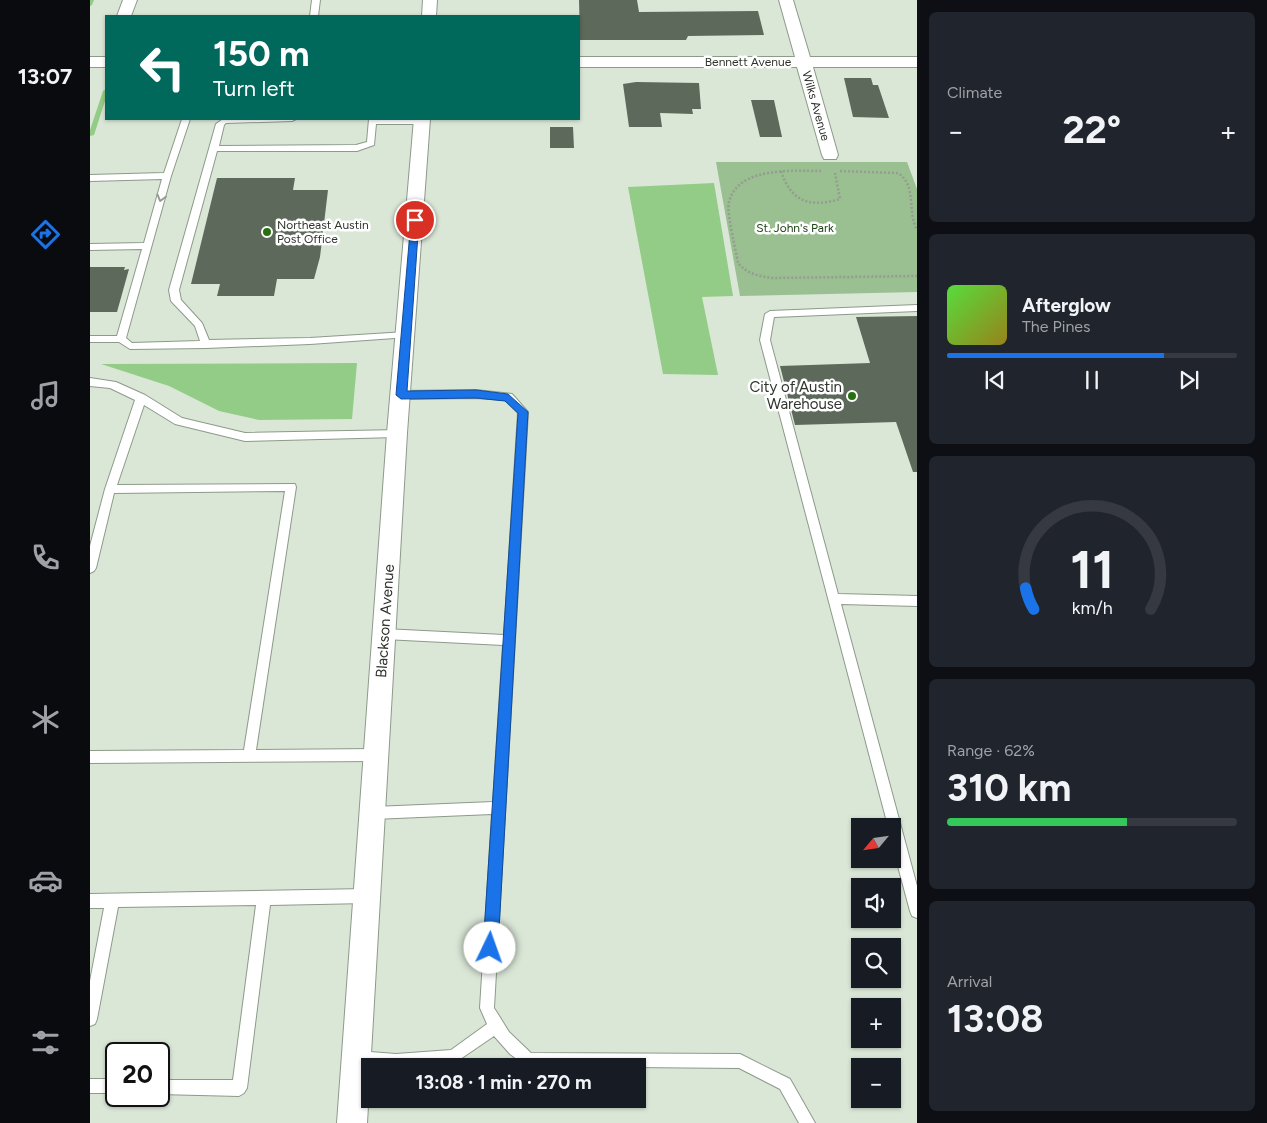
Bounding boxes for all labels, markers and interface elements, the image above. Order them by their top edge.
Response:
text: 150 m [213,33,310,75]
icon: left [130,35,195,100]
street label: Bennett Avenue [705,55,792,69]
text: 13:07 [18,63,72,90]
street label: Wilks Avenue [799,70,833,143]
text: Turn left [213,75,295,102]
text: Climate [947,83,1002,102]
text: 22° [1063,107,1121,153]
text: − [947,114,964,148]
text: + [1220,114,1237,148]
one-way arrow [156,194,166,202]
pin [394,199,436,241]
icon: arrive [401,206,429,234]
icon: directions [28,217,63,252]
place label: Northeast Austin Post Office [277,218,369,246]
park label: St. John's Park [756,221,834,235]
marker: Northeast Austin Post Office [261,226,273,238]
text: Afterglow [1022,294,1111,317]
text: The Pines [1022,317,1091,336]
icon: previous [981,366,1009,394]
icon: pause [1078,366,1106,394]
icon: next [1175,366,1203,394]
icon: music [28,378,63,413]
place label: City of Austin Warehouse [749,378,842,413]
marker: City of Austin Warehouse [846,390,858,402]
text: 11 [1070,539,1114,601]
icon: phone [28,540,63,575]
street label: Blackson Avenue [372,564,398,678]
text: km/h [1072,597,1112,618]
icon: climate [28,702,63,737]
text: Range · 62% [947,741,1035,760]
text: 310 km [947,765,1071,811]
north arrow [851,818,901,868]
map controls [851,818,901,1108]
icon: car [28,863,63,898]
button: sound [851,878,901,928]
position arrow [463,921,515,973]
button: search [851,938,901,988]
text: Arrival [947,972,992,991]
text: 13:08 [947,996,1043,1042]
button: + [851,998,901,1048]
icon: filters [28,1025,63,1060]
speed limit sign: 20 [105,1042,170,1107]
button: − [851,1058,901,1108]
text: 13:08 · 1 min · 270 m [415,1071,592,1094]

